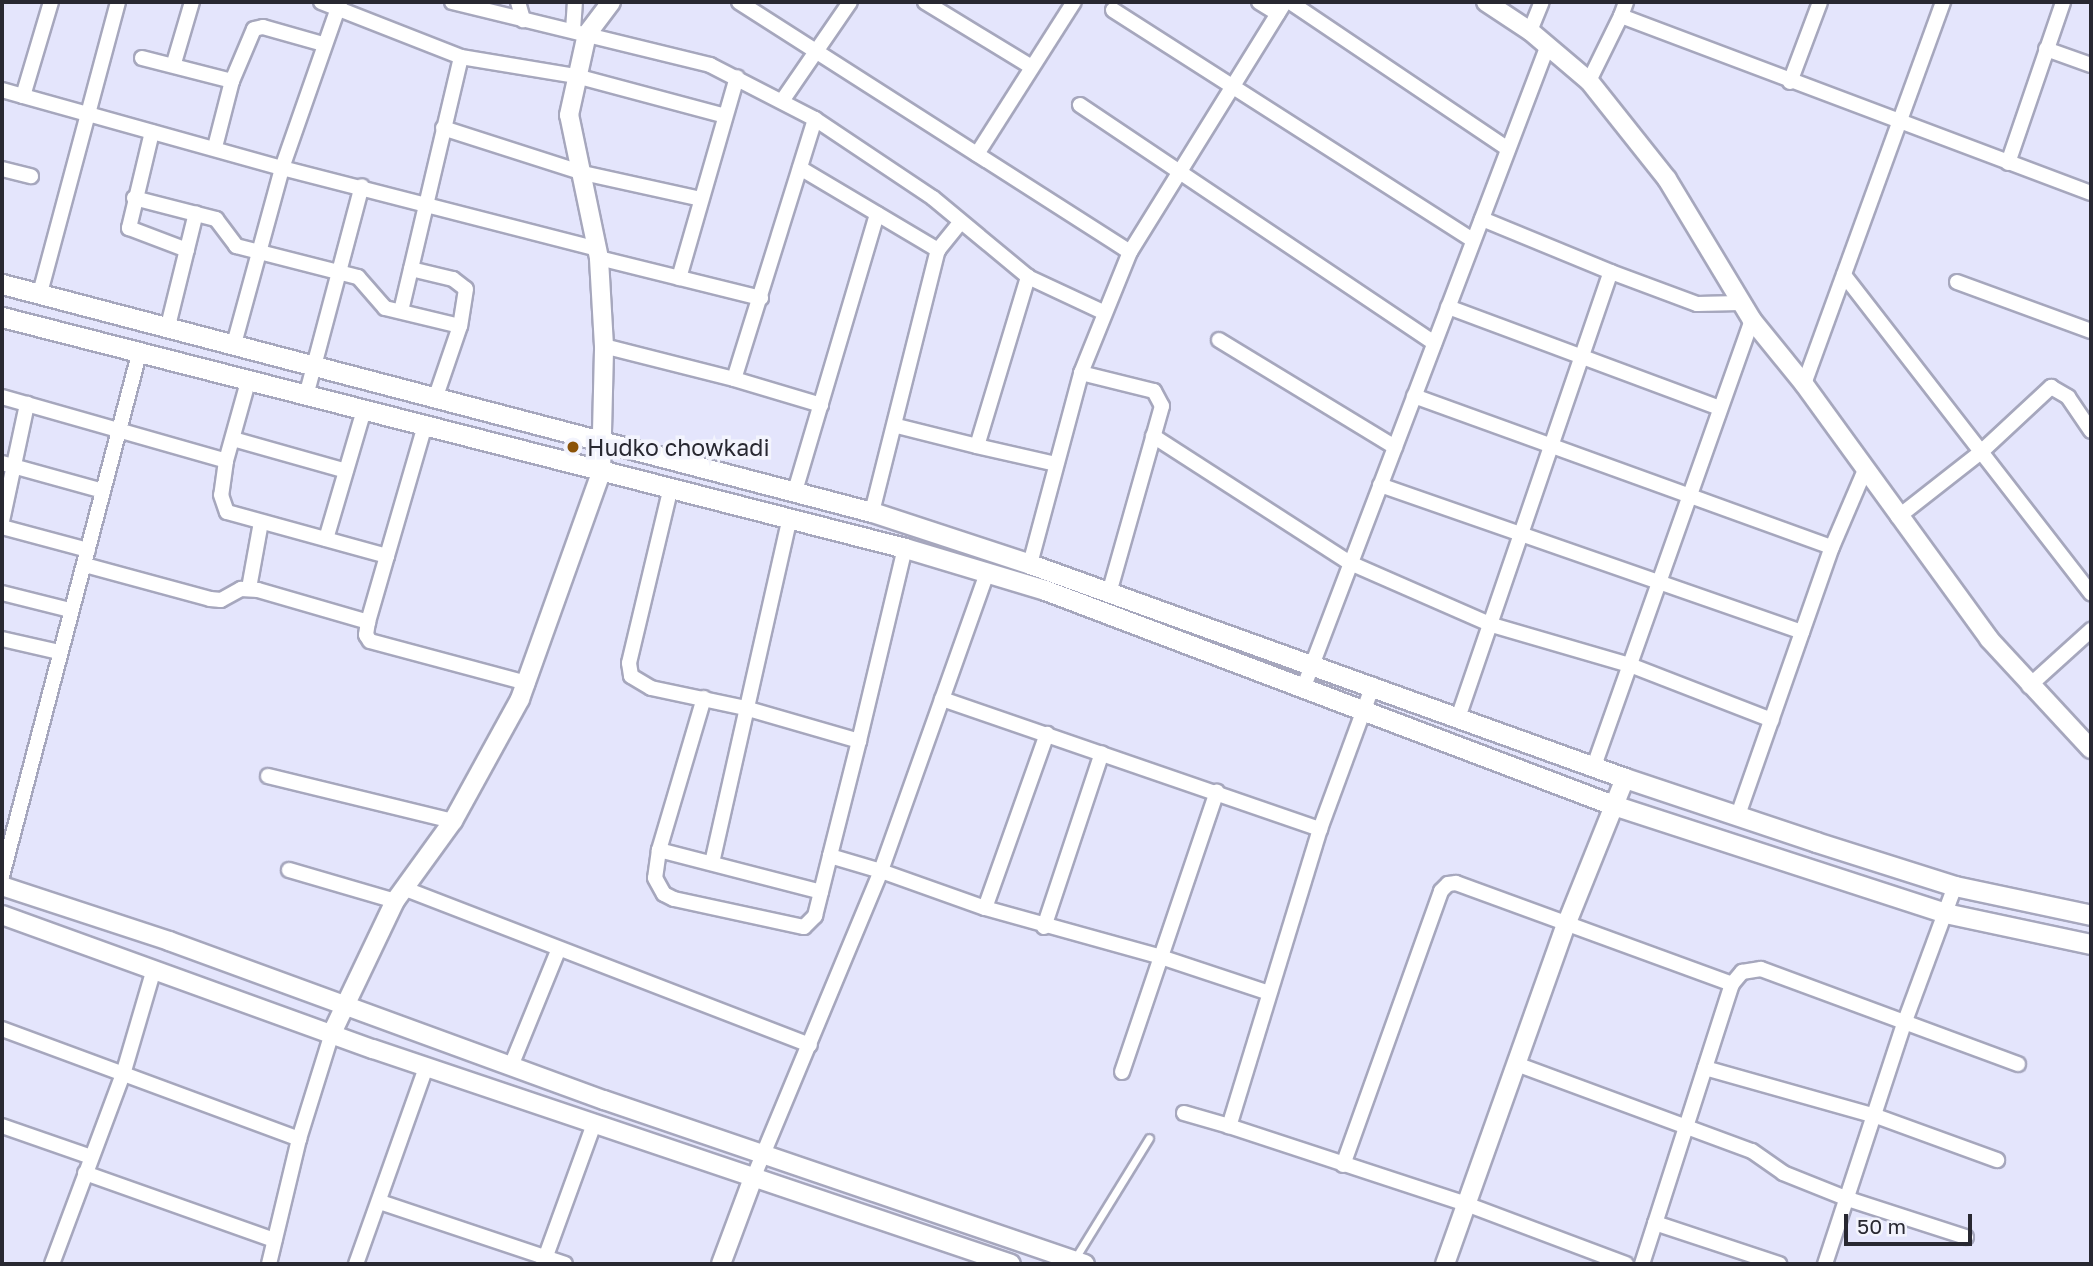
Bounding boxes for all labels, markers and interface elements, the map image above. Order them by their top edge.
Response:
place label: Hudko chowkadi [587,433,770,461]
marker: Hudko chowkadi [565,439,581,455]
scale bar [1848,1200,1976,1244]
text: 50 m [1857,1213,1906,1239]

